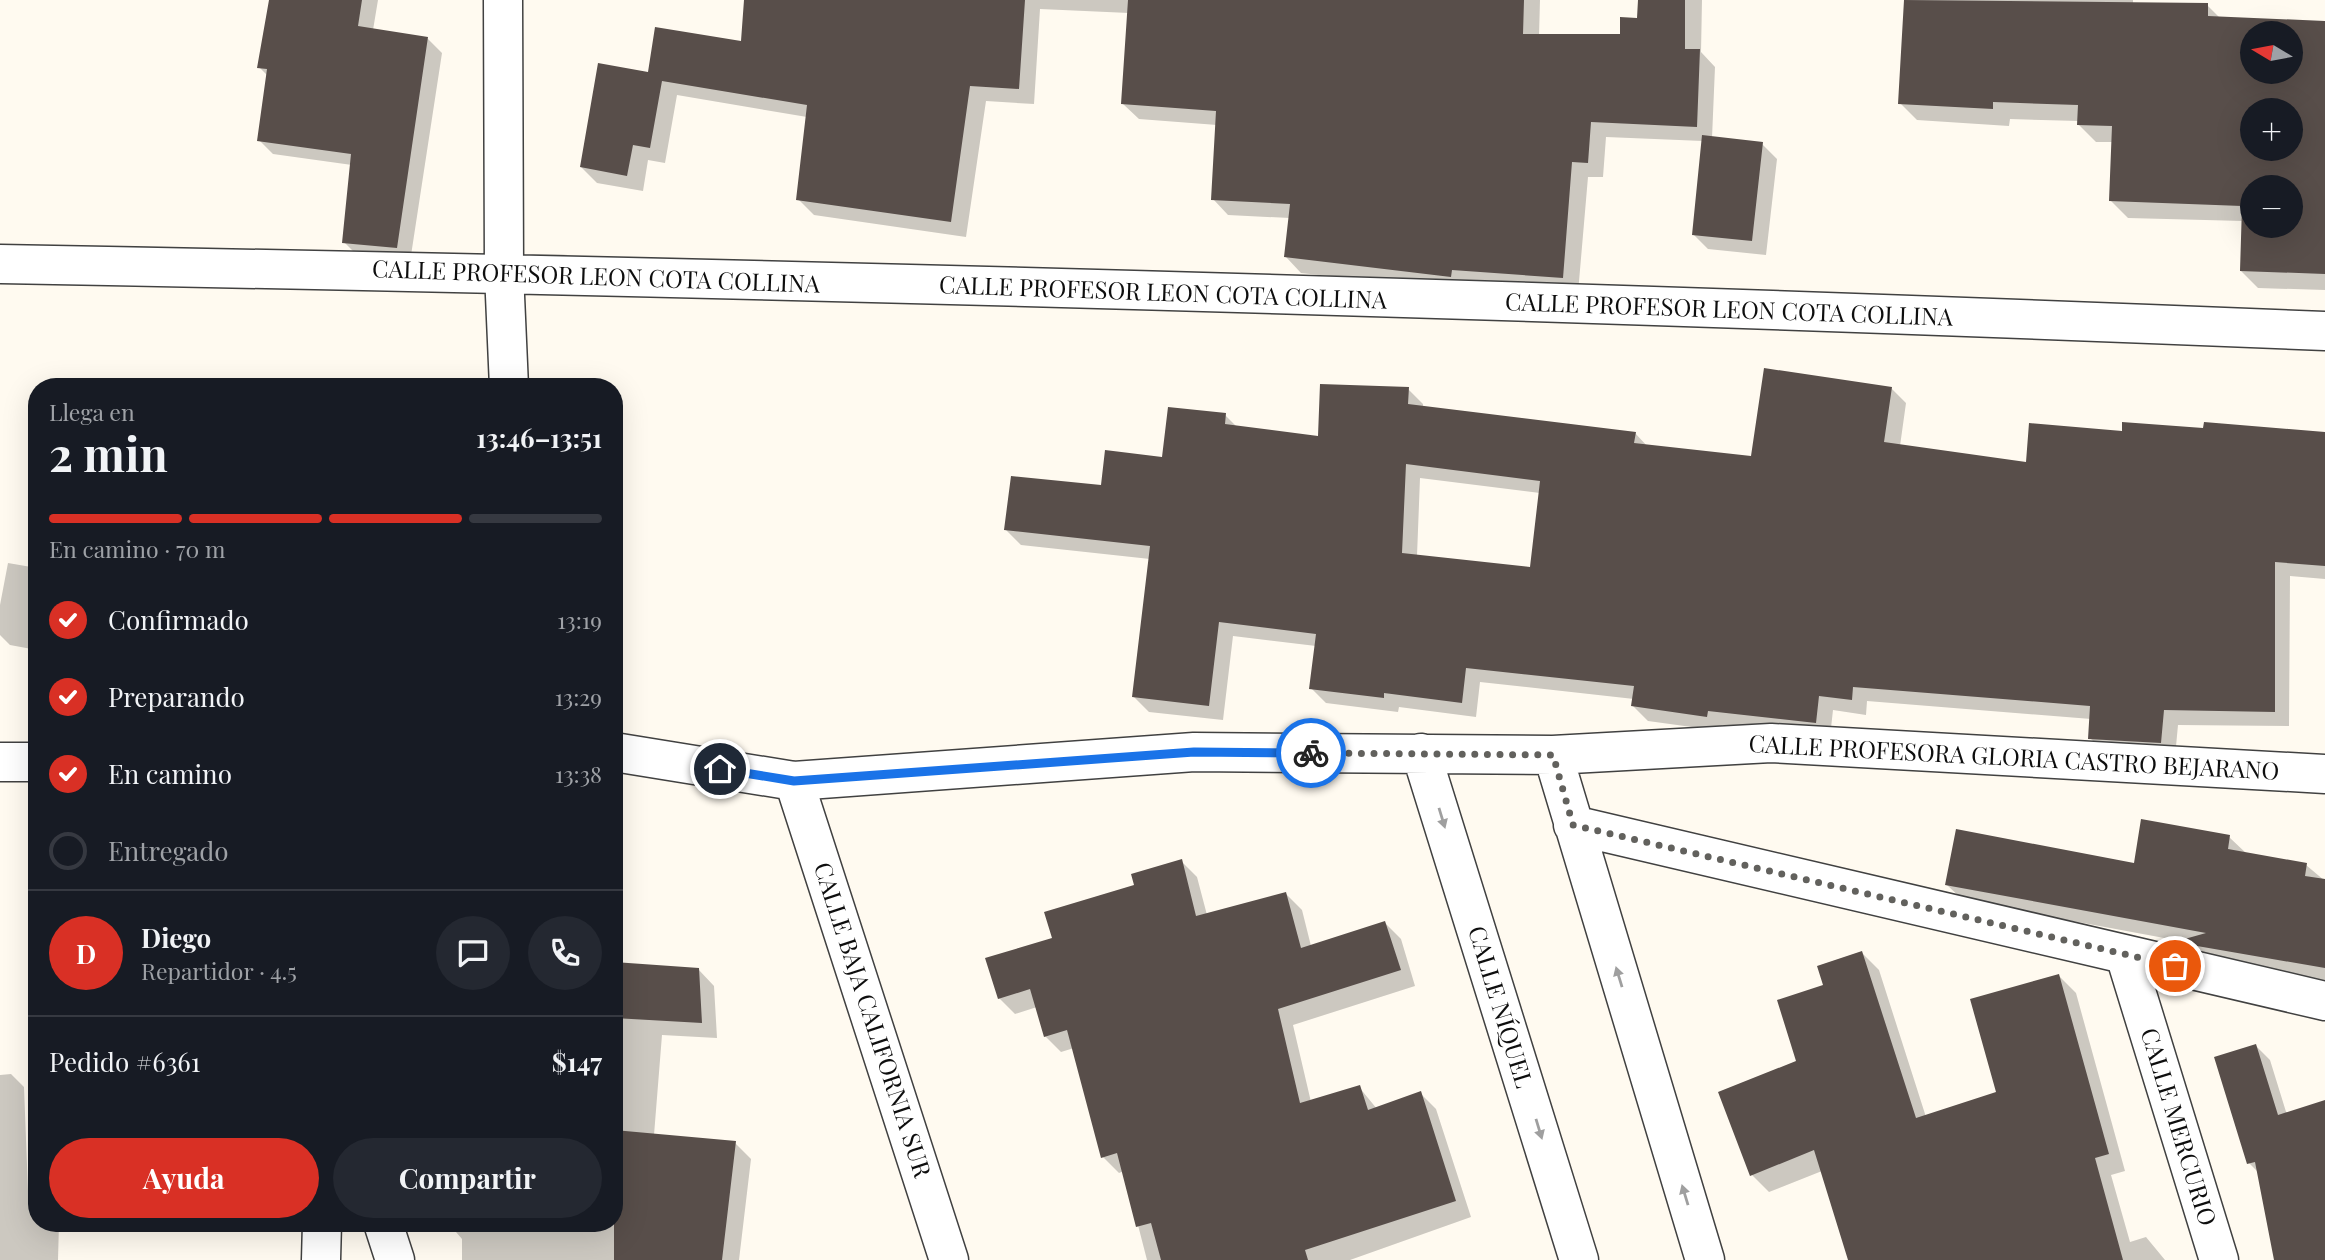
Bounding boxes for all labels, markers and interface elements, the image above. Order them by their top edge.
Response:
north arrow [2240,21,2303,84]
map controls [2240,21,2303,238]
button: + [2240,98,2303,161]
button: − [2240,175,2303,238]
street label: CALLE PROFESOR LEON COTA COLLINA [372,251,821,299]
street label: CALLE PROFESOR LEON COTA COLLINA [939,267,1388,315]
street label: CALLE PROFESOR LEON COTA COLLINA [1505,284,1954,332]
text: Llega en [49,396,135,427]
text: 13:46–13:51 [476,420,602,455]
text: 2 min [49,422,168,484]
text: En camino · 70 m [49,533,225,564]
icon: check [49,601,87,639]
text: Confirmado [108,602,249,637]
text: 13:19 [557,604,602,635]
icon: check [49,678,87,716]
text: Preparando [108,679,245,714]
text: 13:29 [555,681,602,712]
courier [1276,718,1346,788]
street label: CALLE PROFESORA GLORIA CASTRO BEJARANO [1748,726,2280,786]
icon: bike [1292,734,1330,772]
pin [690,739,750,799]
icon: home [701,750,739,788]
icon: check [49,755,87,793]
text: En camino [108,756,232,791]
text: 13:38 [555,758,602,789]
one-way arrow [1437,808,1447,829]
text: Entregado [108,833,229,868]
street label: CALLE BAJA CALIFORNIA SUR [808,858,940,1181]
button: chat [436,916,510,990]
button: phone [528,916,602,990]
text: Diego [141,920,211,955]
street label: CALLE NÍQUEL [1462,922,1542,1091]
text: D [76,936,96,971]
pin [2145,936,2205,996]
icon: bag [2156,947,2194,985]
text: Repartidor · 4.5 [141,955,297,986]
one-way arrow [1613,966,1623,987]
street label: CALLE MERCURIO [2135,1024,2225,1229]
text: Pedido #6361 [49,1044,200,1079]
text: $147 [552,1044,602,1079]
one-way arrow [1534,1119,1544,1140]
button: Ayuda [49,1138,319,1218]
button: Compartir [333,1138,602,1218]
one-way arrow [1680,1184,1690,1205]

